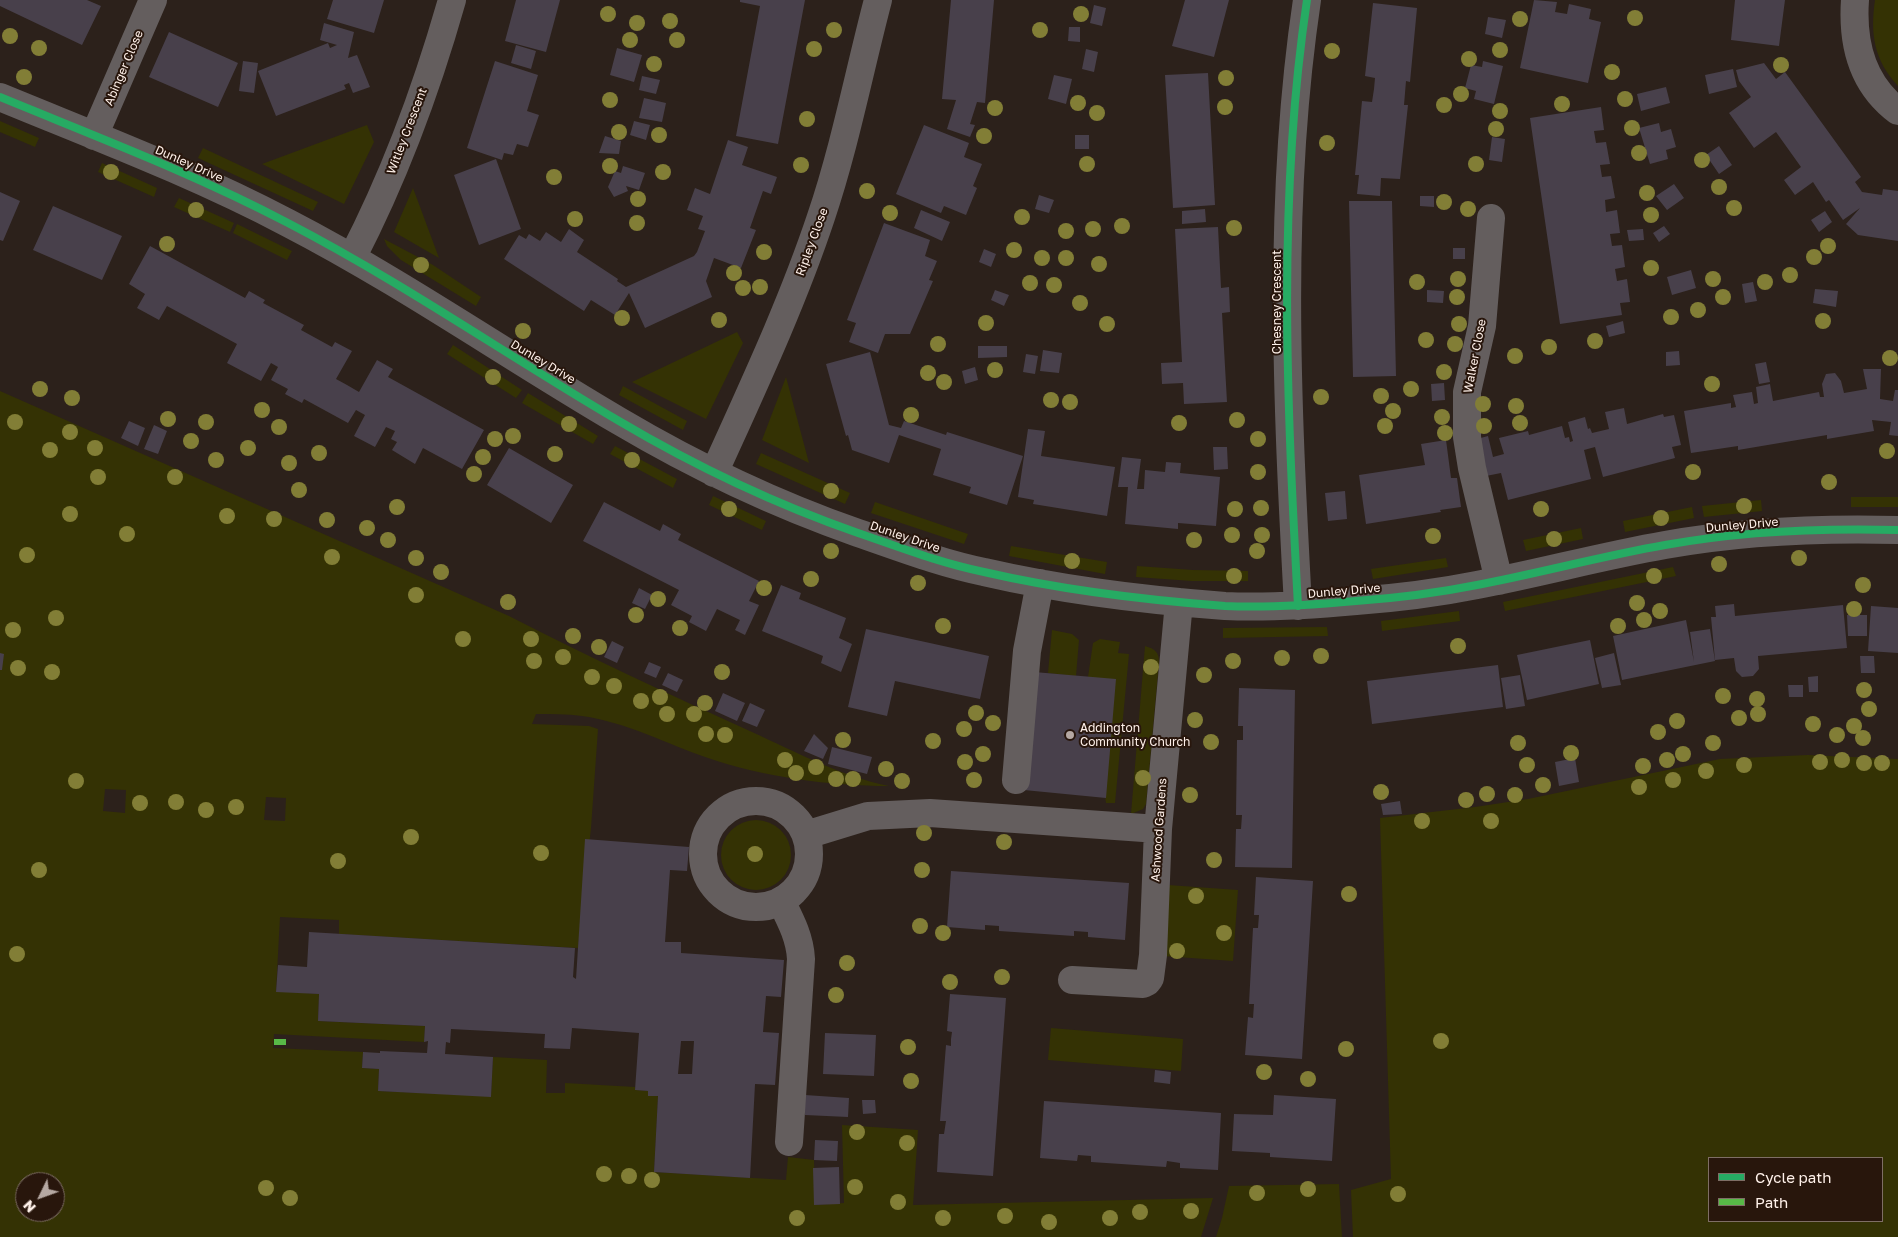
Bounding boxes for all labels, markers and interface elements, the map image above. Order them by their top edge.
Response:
street label: Abinger Close [102,28,146,108]
street label: Witley Crescent [384,86,430,176]
street label: Dunley Drive [153,143,225,185]
street label: Ripley Close [793,206,831,278]
street label: Chesney Crescent [1270,250,1284,354]
street label: Walker Close [1461,318,1489,394]
street label: Dunley Drive [508,337,578,387]
street label: Dunley Drive [1705,515,1779,535]
street label: Dunley Drive [868,518,942,556]
street label: Dunley Drive [1307,581,1381,601]
place label: Addington Community Church [1080,721,1190,749]
marker: Addington Community Church [1064,729,1076,741]
street label: Ashwood Gardens [1148,778,1170,882]
legend [1708,1157,1883,1222]
text: Cycle path [1755,1168,1831,1186]
north arrow [15,1172,65,1222]
text: Path [1755,1193,1788,1211]
text: N [19,1197,39,1216]

